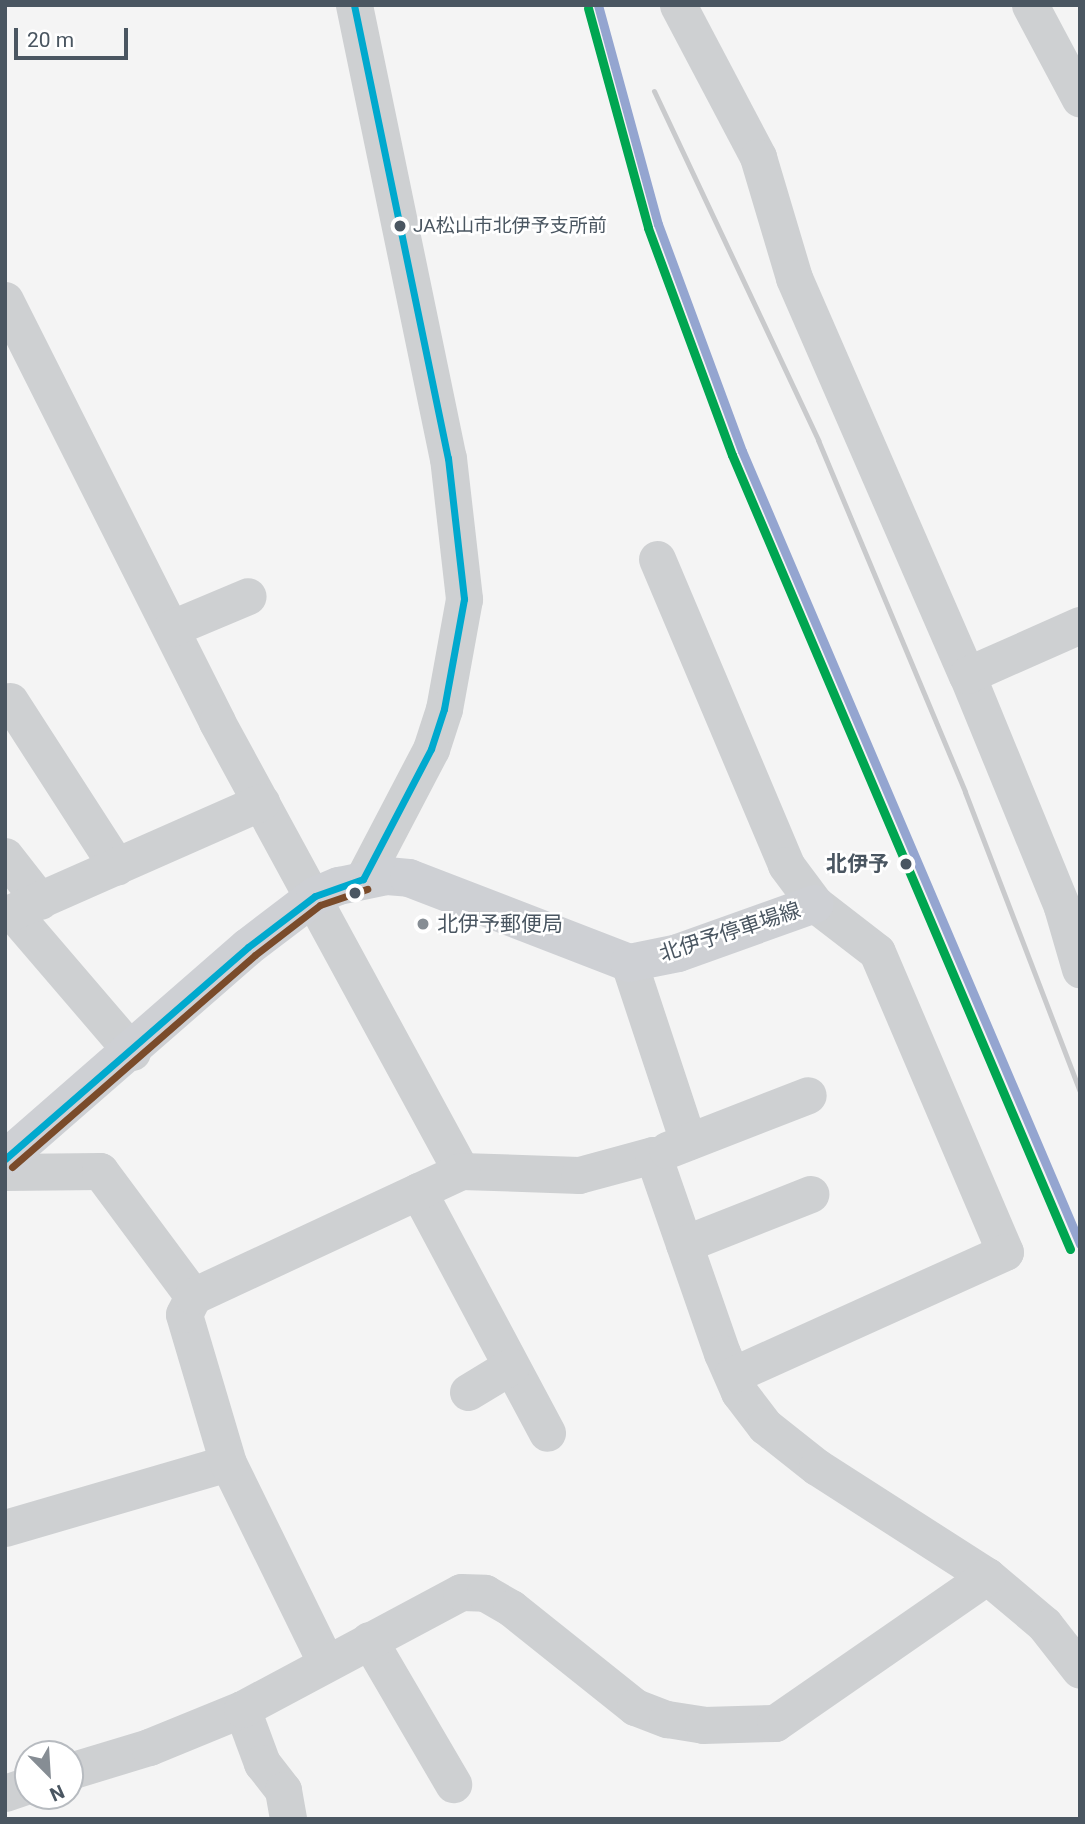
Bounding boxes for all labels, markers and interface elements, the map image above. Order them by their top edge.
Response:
scale bar [18,14,131,58]
text: 20 m [27,28,74,52]
place label: JA松山市北伊予支所前 [413,215,607,237]
marker: JA松山市北伊予支所前 [393,219,407,233]
place label: 北伊予 [826,851,889,877]
marker: 北伊予 [895,853,917,875]
unlabelled marker [348,886,362,900]
street label: 北伊予停車場線 [656,897,804,967]
place label: 北伊予郵便局 [437,911,563,937]
marker: 北伊予郵便局 [415,916,431,932]
north arrow [14,1740,84,1810]
text: N [46,1780,68,1806]

